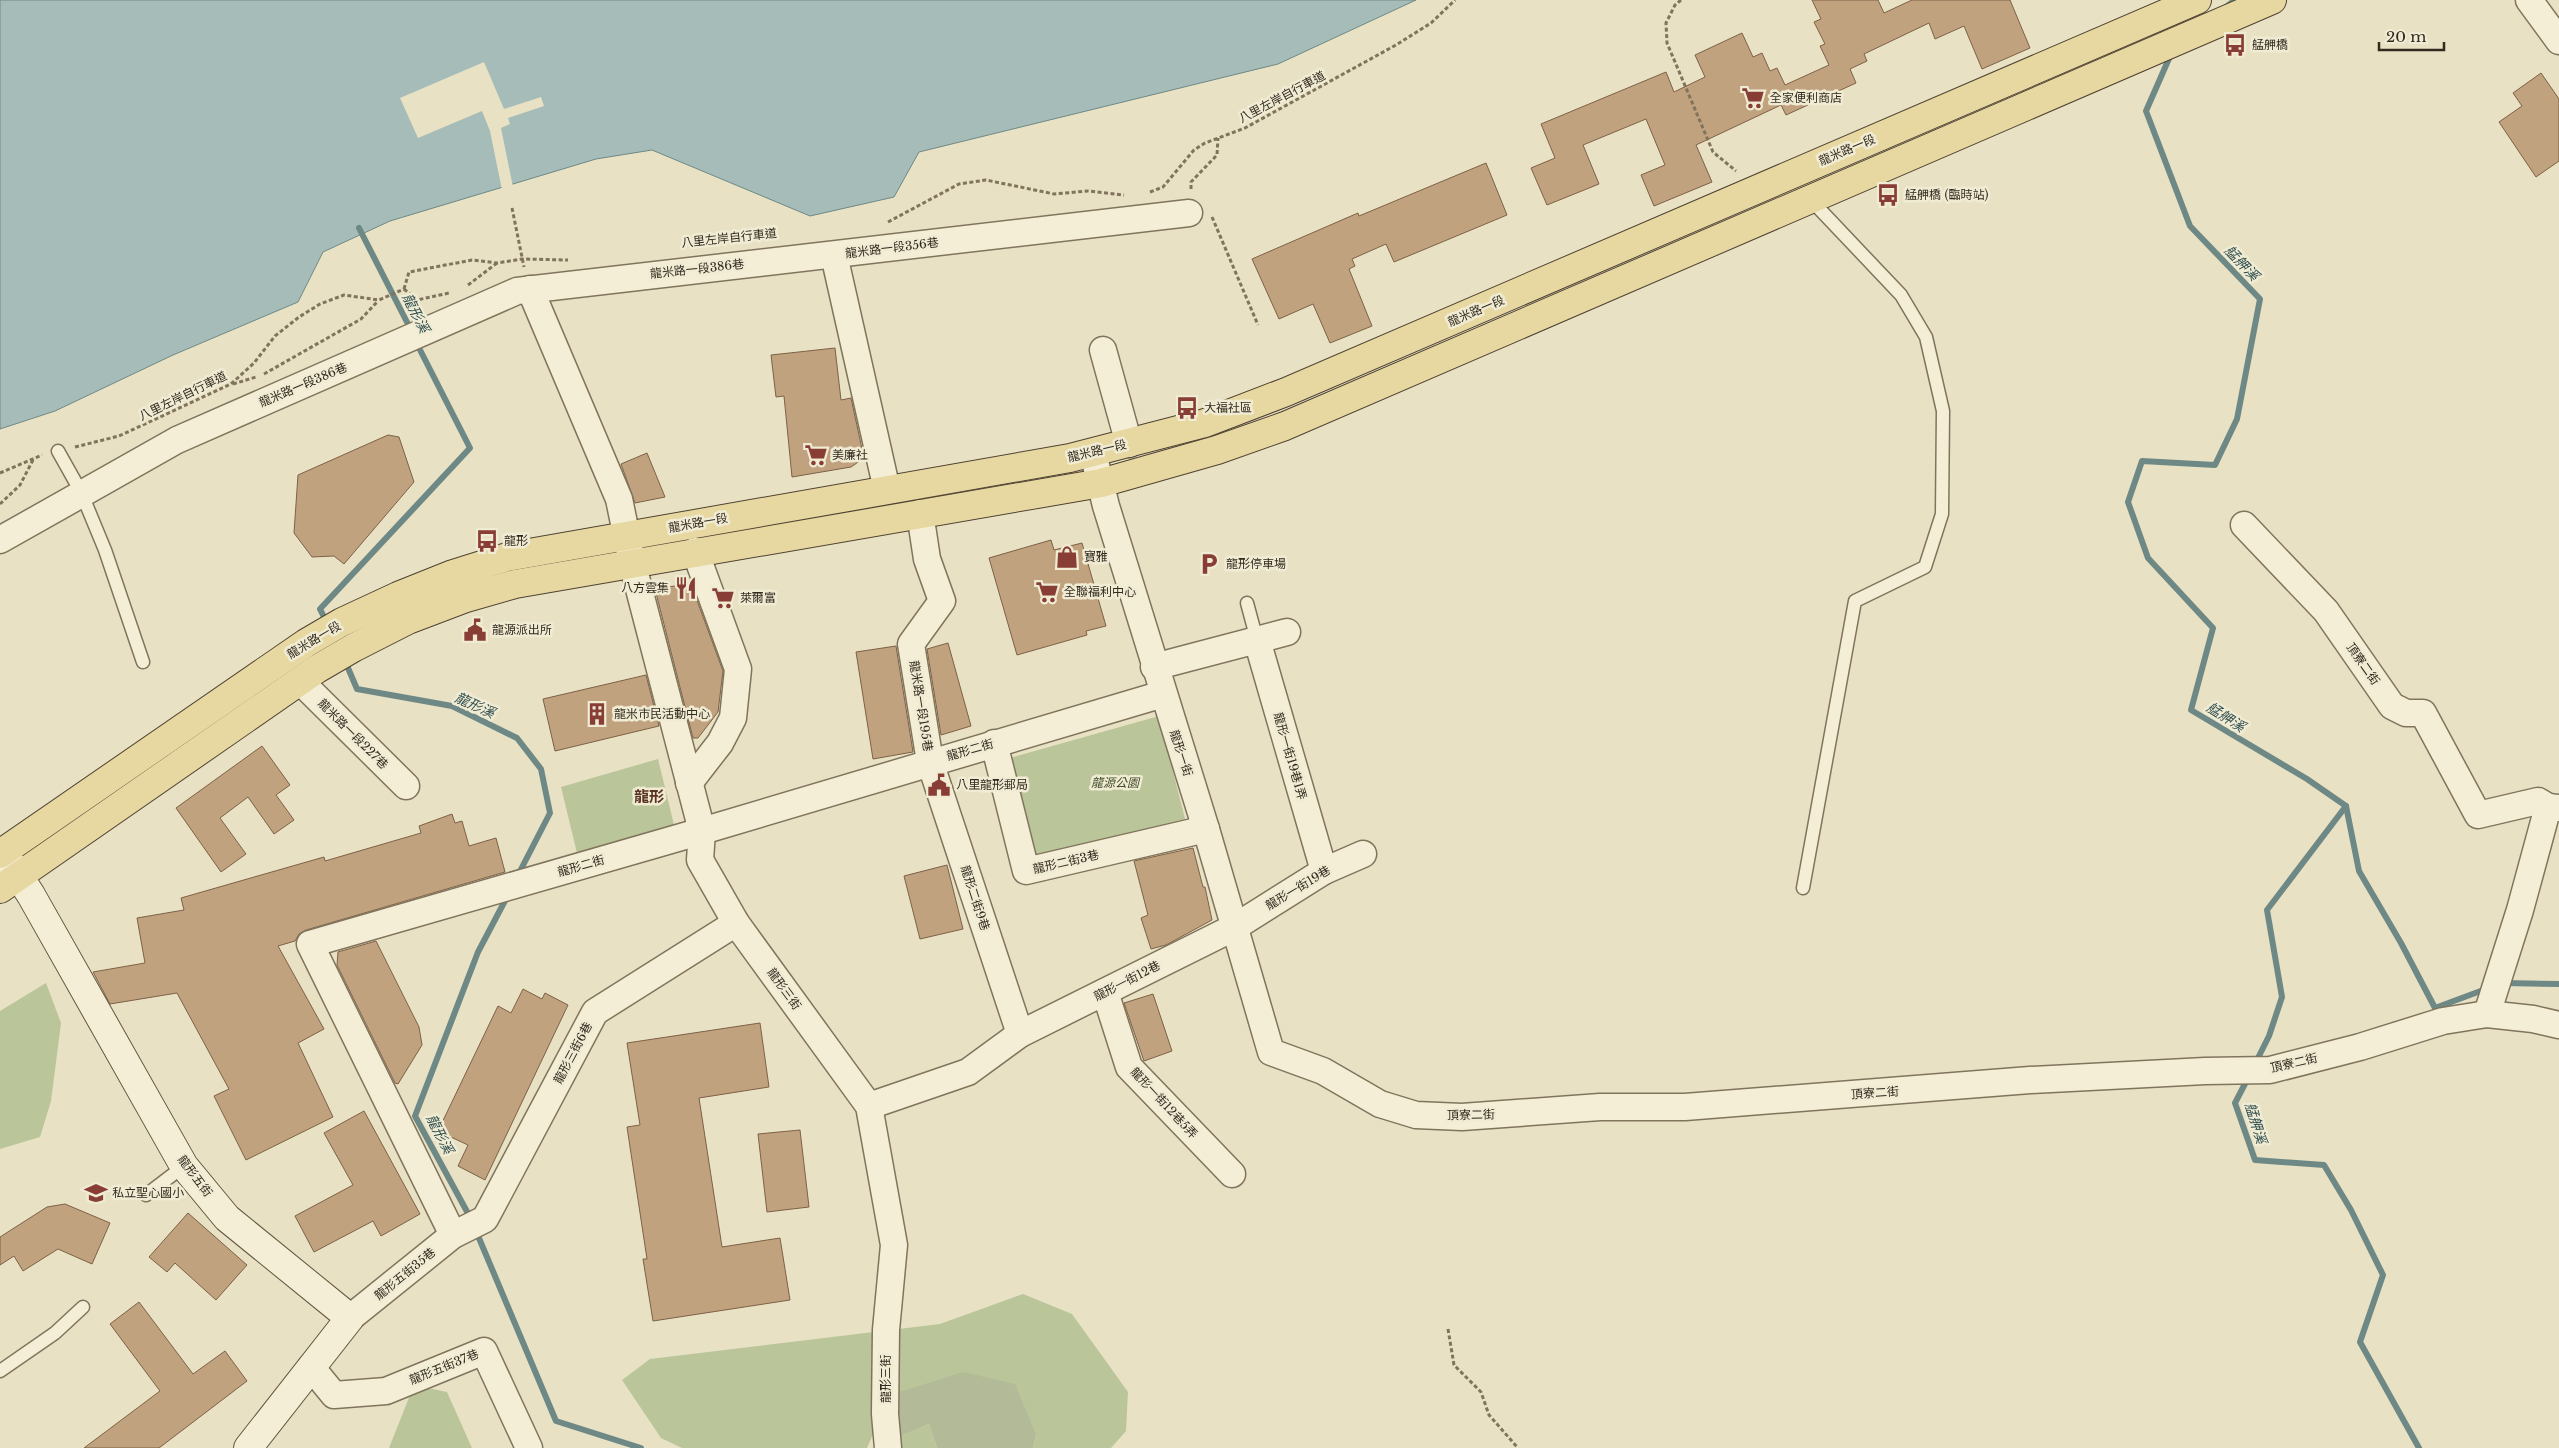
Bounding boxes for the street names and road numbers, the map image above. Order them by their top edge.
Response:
street label: 八里左岸自行車道 [1236,67,1328,126]
street label: 龍米路一段 [1816,131,1877,168]
street label: 八里左岸自行車道 [680,225,777,250]
street label: 龍米路一段356巷 [844,234,939,261]
street label: 龍米路一段386巷 [649,256,745,281]
street label: 龍米路一段 [1445,292,1506,329]
street label: 龍米路一段386巷 [256,359,349,410]
street label: 八里左岸自行車道 [136,368,229,423]
street label: 龍米路一段 [1066,436,1128,465]
street label: 龍米路一段 [667,510,729,535]
street label: 龍米路一段 [284,618,343,661]
street label: 頂寮二街 [2343,640,2383,688]
street label: 龍米路一段195巷 [907,659,936,752]
street label: 龍米路一段227巷 [315,696,391,772]
street label: 龍形一街19巷1弄 [1271,710,1310,801]
street label: 龍形一街 [1167,728,1196,778]
street label: 龍形二街 [945,736,995,763]
street label: 龍形二街3巷 [1031,847,1100,876]
street label: 龍形二街 [556,852,606,879]
street label: 龍形一街19巷 [1263,862,1333,913]
street label: 龍形二街9巷 [958,863,993,932]
street label: 龍形一街12巷 [1091,957,1163,1004]
street label: 龍形三街 [764,965,805,1013]
street label: 龍形三街6巷 [550,1019,595,1086]
street label: 頂寮二街 [2269,1050,2319,1075]
street label: 龍形一街12巷5弄 [1128,1064,1201,1141]
street label: 頂寮二街 [1850,1083,1899,1102]
street label: 頂寮二街 [1447,1107,1495,1122]
street label: 龍形五街 [175,1152,216,1199]
street label: 龍形五街35巷 [371,1244,438,1303]
street label: 龍形五街37巷 [407,1346,481,1387]
street label: 龍形三街 [878,1355,893,1403]

